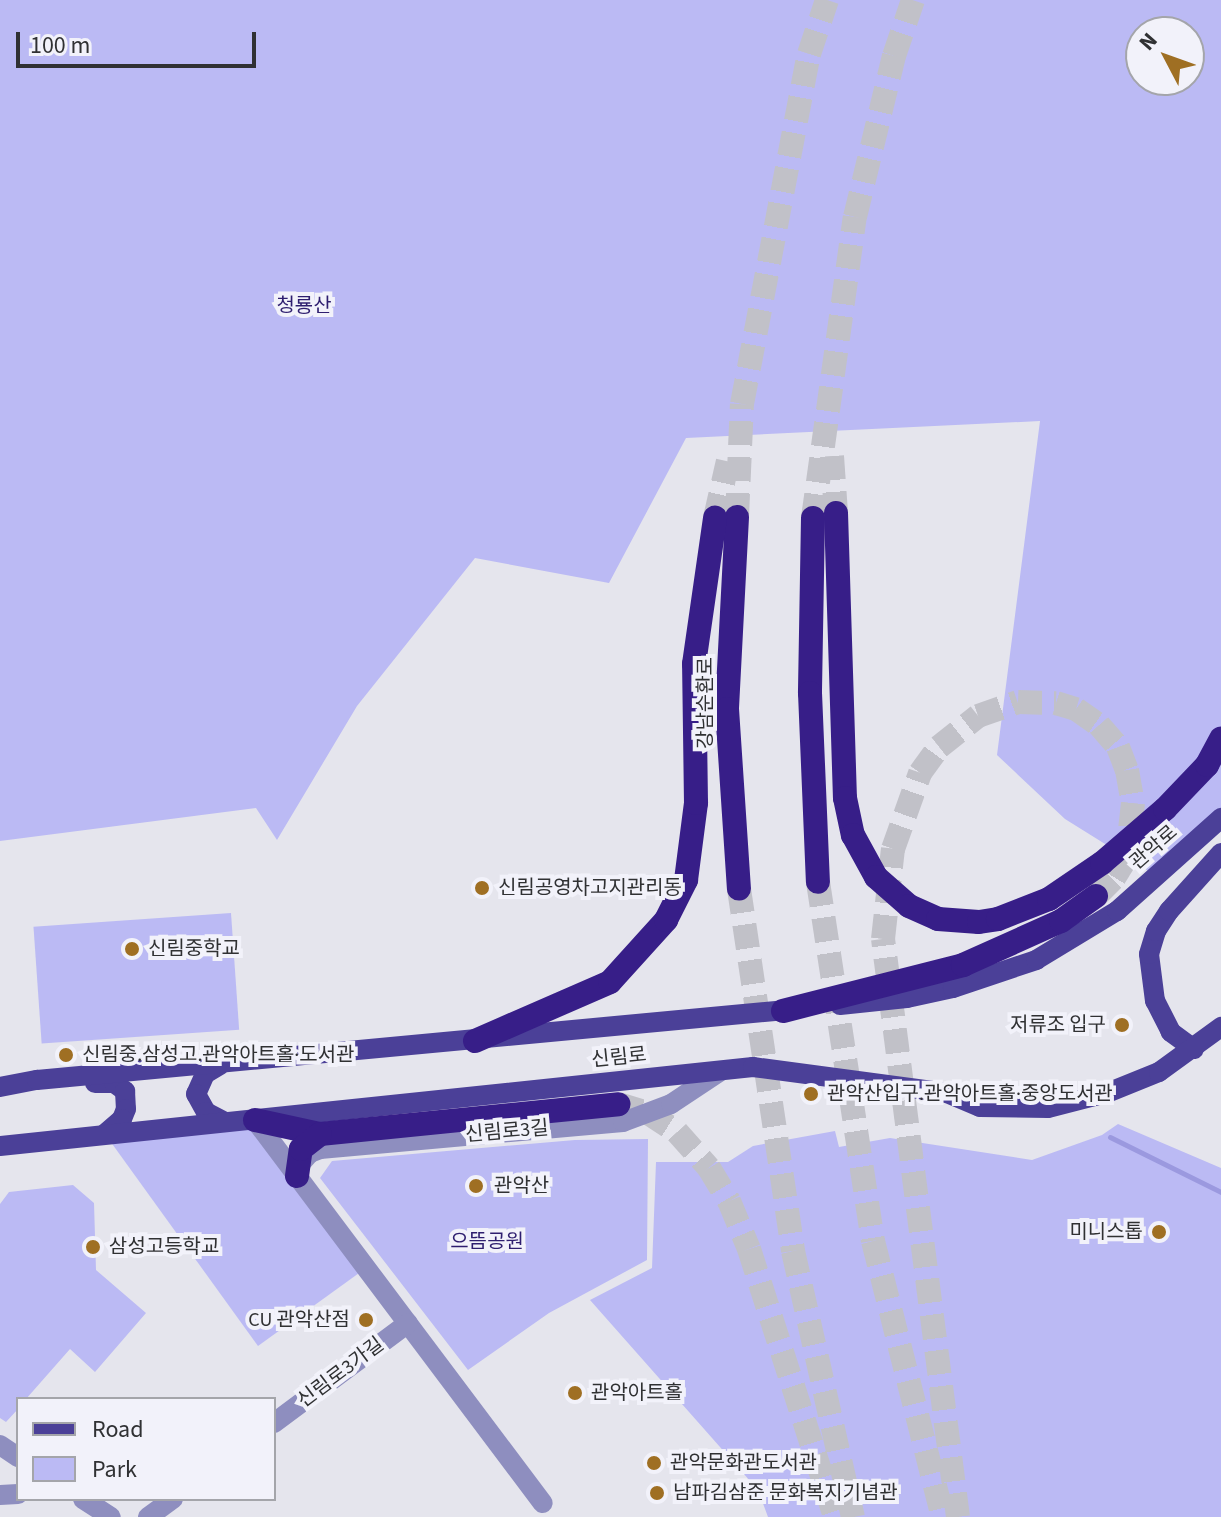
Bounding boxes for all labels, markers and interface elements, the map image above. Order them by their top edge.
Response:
scale bar [20,16,260,66]
north arrow [1125,16,1205,96]
text: N [1132,26,1165,58]
text: 100 m [30,28,90,63]
park label: 청룡산 [276,294,332,318]
street label: 강남순환로 [694,657,718,749]
street label: 관악로 [1125,821,1183,875]
place label: 신림공영차고지관리동 [498,876,682,900]
marker: 신림공영차고지관리동 [473,879,491,897]
place label: 신림중학교 [148,937,240,961]
marker: 신림중학교 [123,940,141,958]
place label: 저류조 입구 [1010,1013,1106,1037]
marker: 저류조 입구 [1113,1016,1131,1034]
place label: 신림중.삼성고.관악아트홀·도서관 [82,1043,355,1067]
street label: 신림로 [590,1043,648,1073]
marker: 신림중.삼성고.관악아트홀·도서관 [57,1046,75,1064]
place label: 관악산입구.관악아트홀·중앙도서관 [827,1082,1113,1106]
marker: 관악산입구.관악아트홀·중앙도서관 [802,1085,820,1103]
street label: 신림로3길 [464,1116,550,1148]
place label: 관악산 [494,1174,549,1198]
marker: 관악산 [465,1175,487,1197]
place label: 미니스톱 [1069,1220,1143,1244]
marker: 미니스톱 [1150,1223,1168,1241]
park label: 으뜸공원 [450,1230,524,1254]
place label: 삼성고등학교 [109,1235,219,1259]
marker: 삼성고등학교 [84,1238,102,1256]
place label: CU 관악산점 [248,1308,350,1332]
marker: CU 관악산점 [357,1311,375,1329]
street label: 신림로3가길 [293,1333,389,1413]
place label: 관악아트홀 [591,1381,683,1405]
marker: 관악아트홀 [566,1384,584,1402]
legend [16,1397,276,1501]
text: Road [92,1412,144,1447]
place label: 관악문화관도서관 [670,1451,817,1475]
text: Park [92,1452,137,1487]
marker: 관악문화관도서관 [645,1454,663,1472]
place label: 남파김삼준 문화복지기념관 [673,1481,898,1505]
marker: 남파김삼준 문화복지기념관 [648,1484,666,1502]

